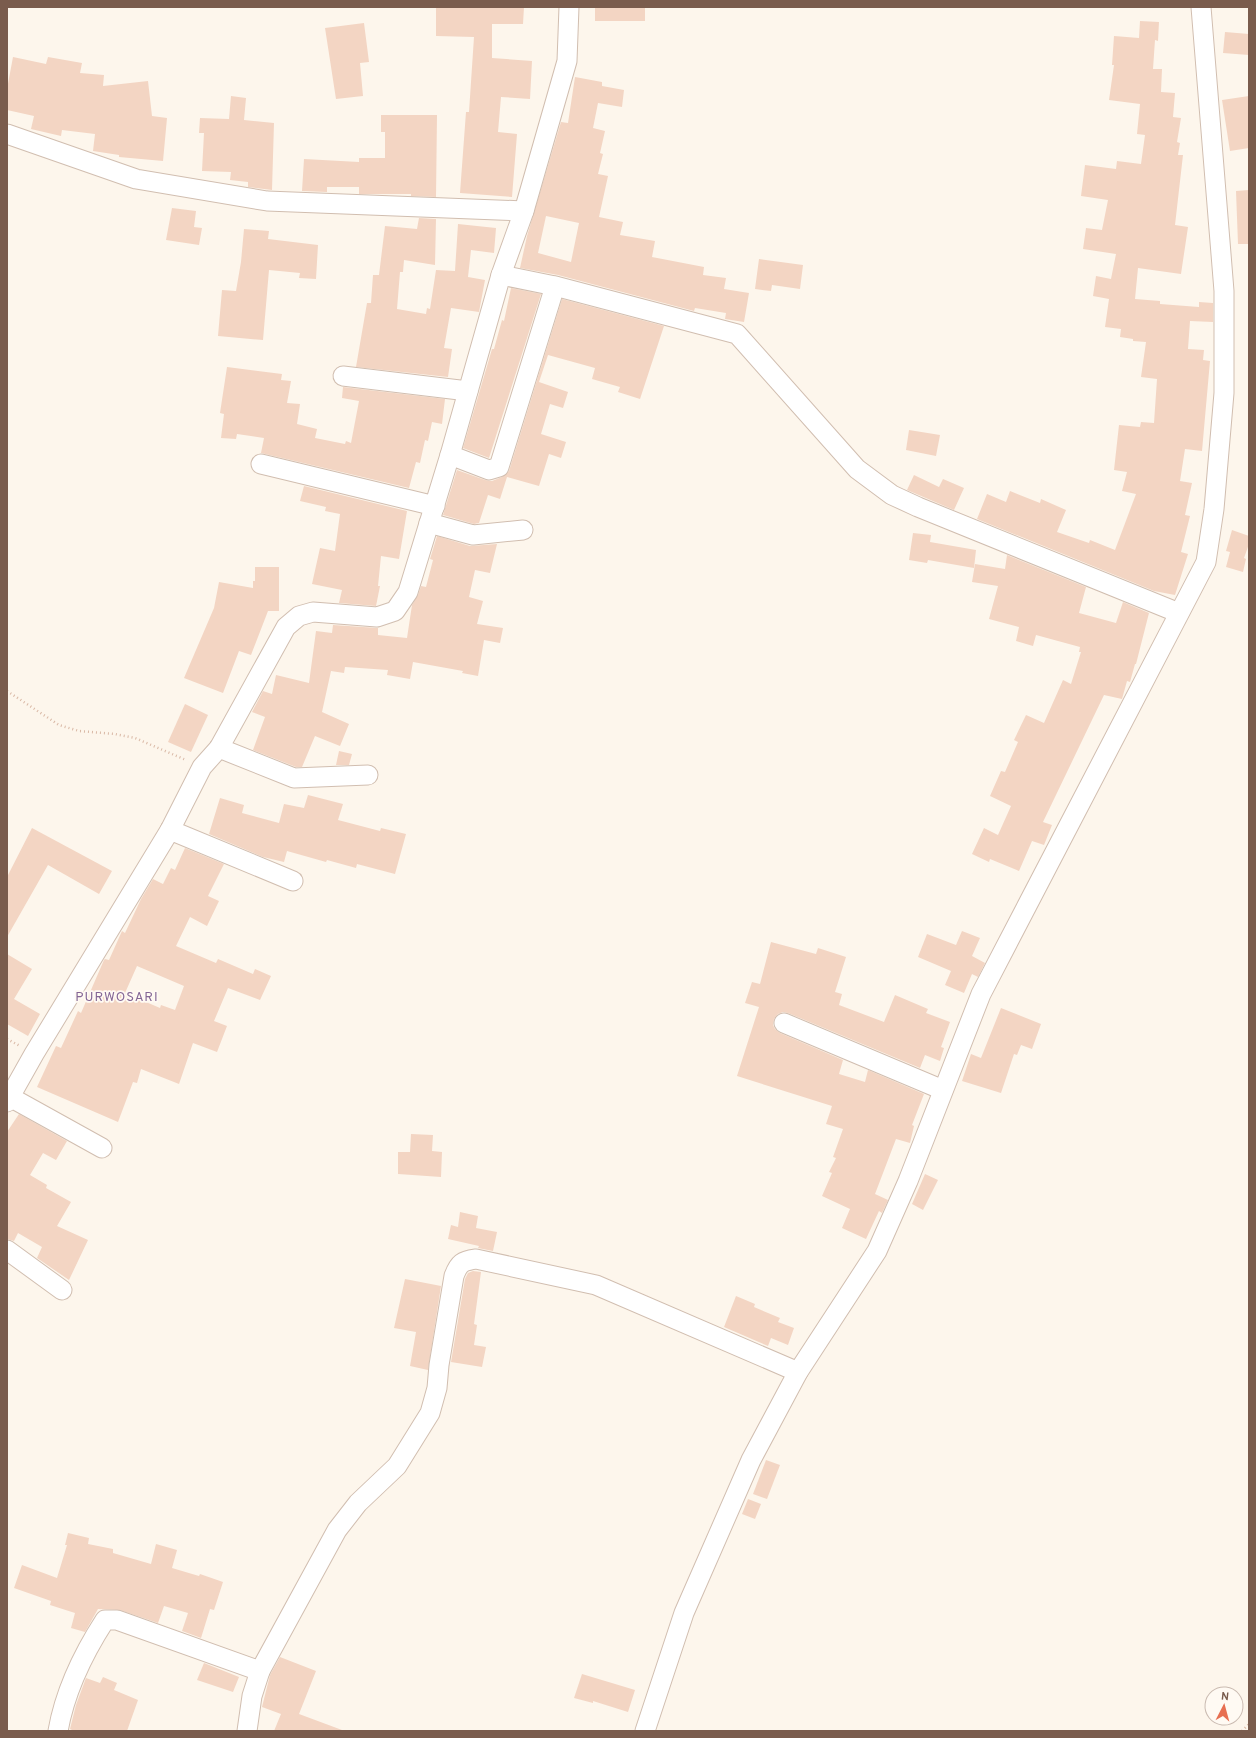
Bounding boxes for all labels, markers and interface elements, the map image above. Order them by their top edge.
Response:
district label: PURWOSARI [75,990,159,1006]
north arrow [1204,1686,1244,1726]
text: N [1220,1690,1230,1704]

